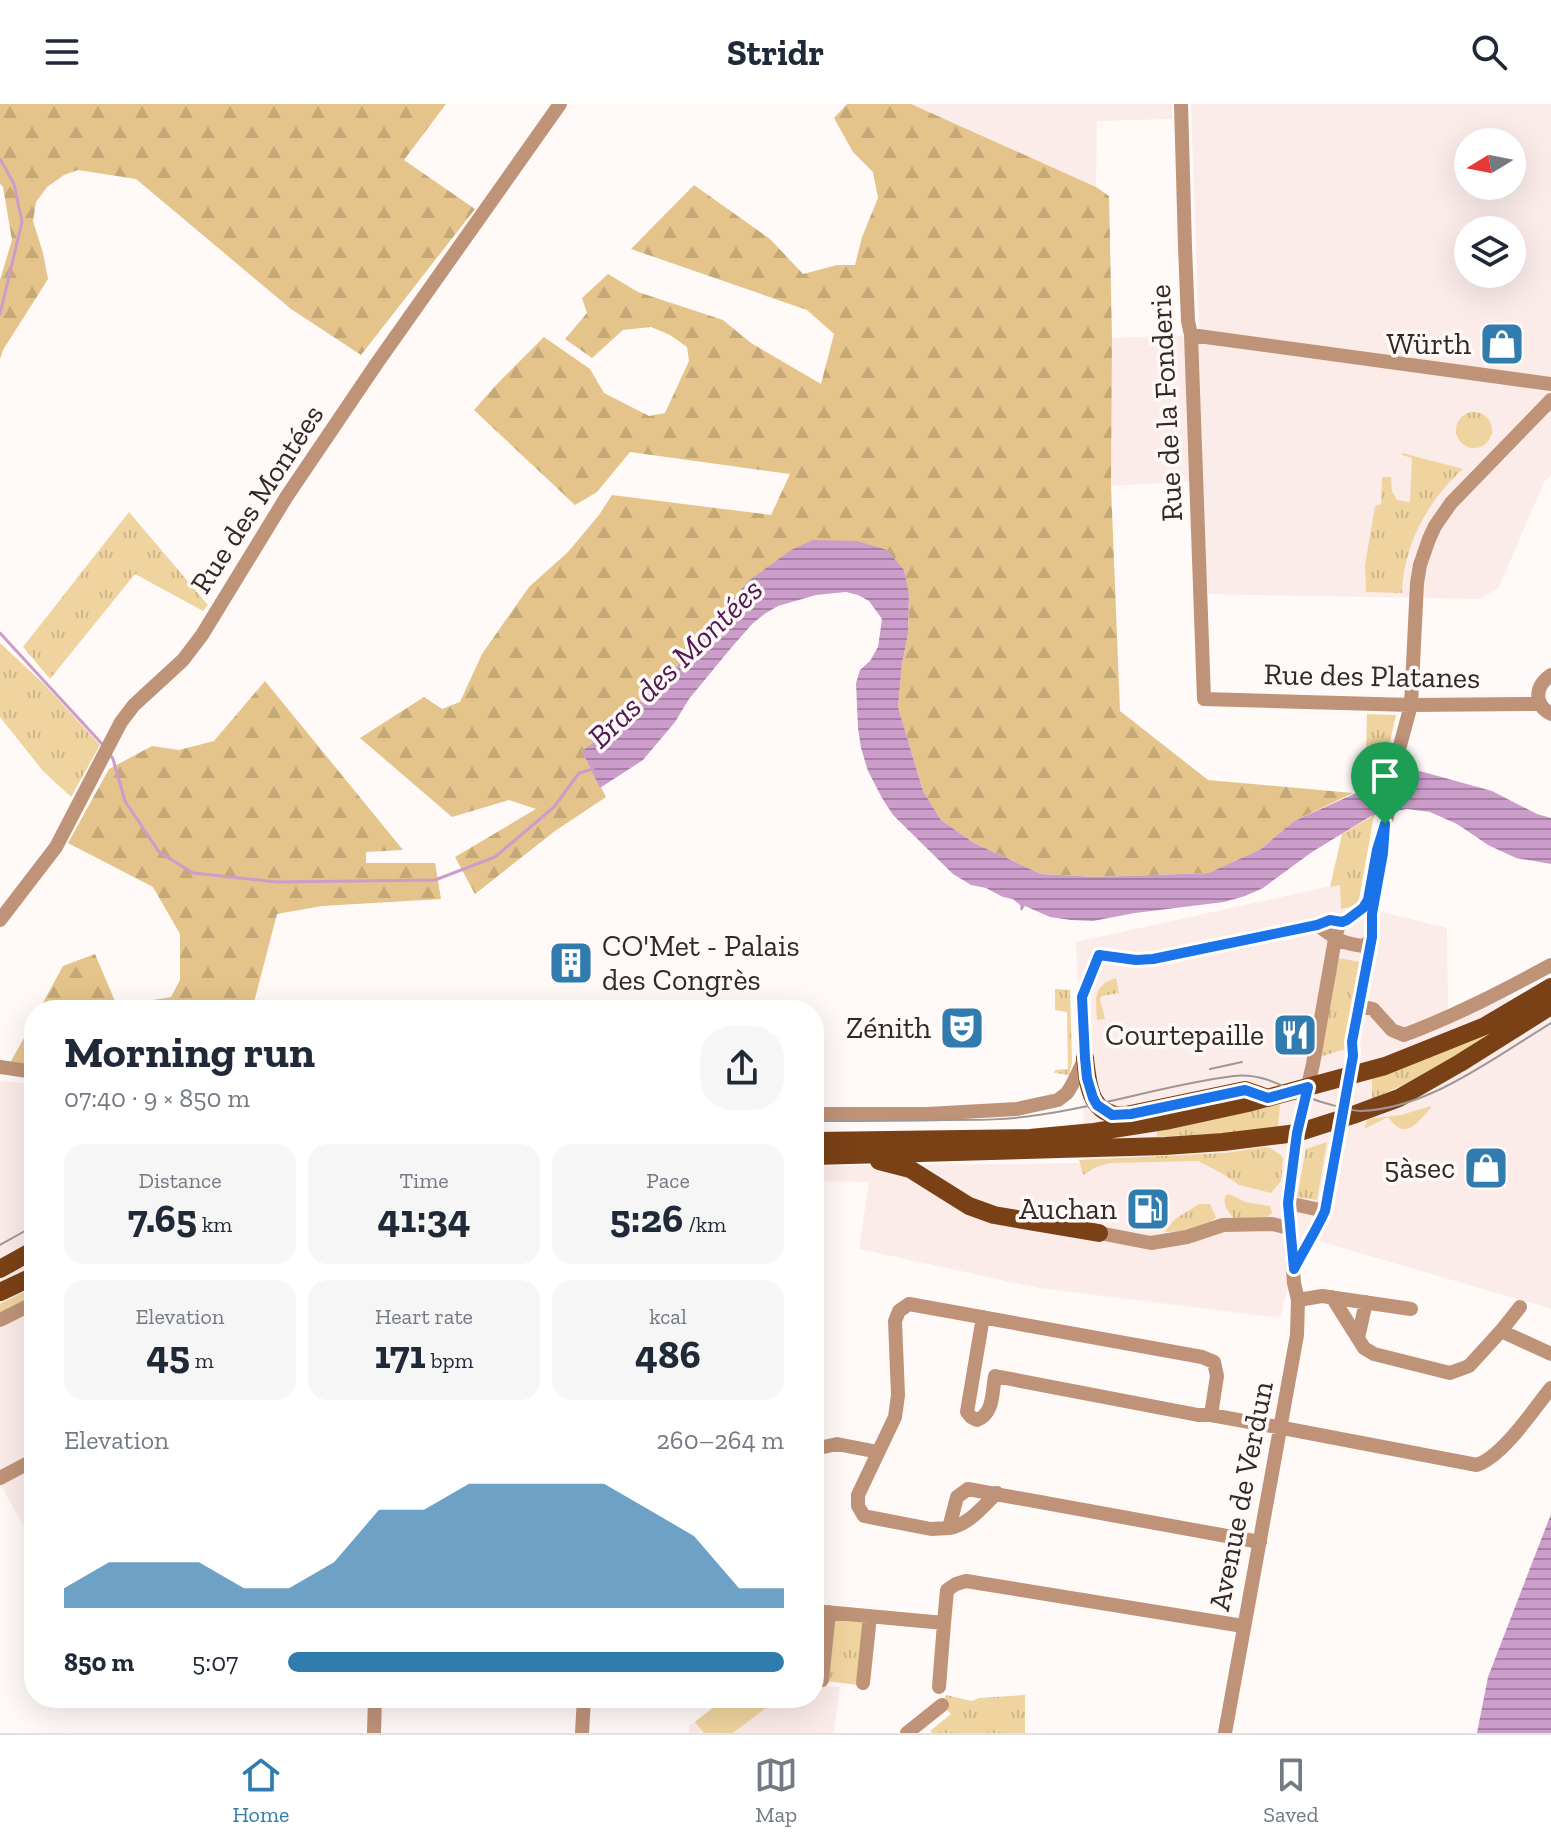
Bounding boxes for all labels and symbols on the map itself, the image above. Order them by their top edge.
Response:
north arrow [1454,128,1526,200]
street label: Rue de la Fonderie [1142,284,1190,522]
shop icon: Würth [1478,320,1526,368]
place label: Würth [1386,326,1471,362]
street label: Rue des Montées [183,398,331,600]
water label: Bras des Montées [580,570,770,756]
street label: Rue des Platanes [1263,656,1481,696]
pin [1351,742,1419,824]
place label: CO'Met - Palais des Congrès [602,928,800,998]
building icon: CO'Met - Palais des Congrès [547,939,595,987]
theatre icon: Zénith [938,1004,986,1052]
place label: Zénith [846,1010,931,1046]
restaurant icon: Courtepaille [1271,1011,1319,1059]
place label: Courtepaille [1105,1017,1264,1053]
shop icon: 5àsec [1462,1144,1510,1192]
place label: 5àsec [1384,1150,1455,1186]
fuel station icon: Auchan [1124,1185,1172,1233]
place label: Auchan [1019,1191,1117,1227]
street label: Avenue de Verdun [1201,1378,1281,1614]

